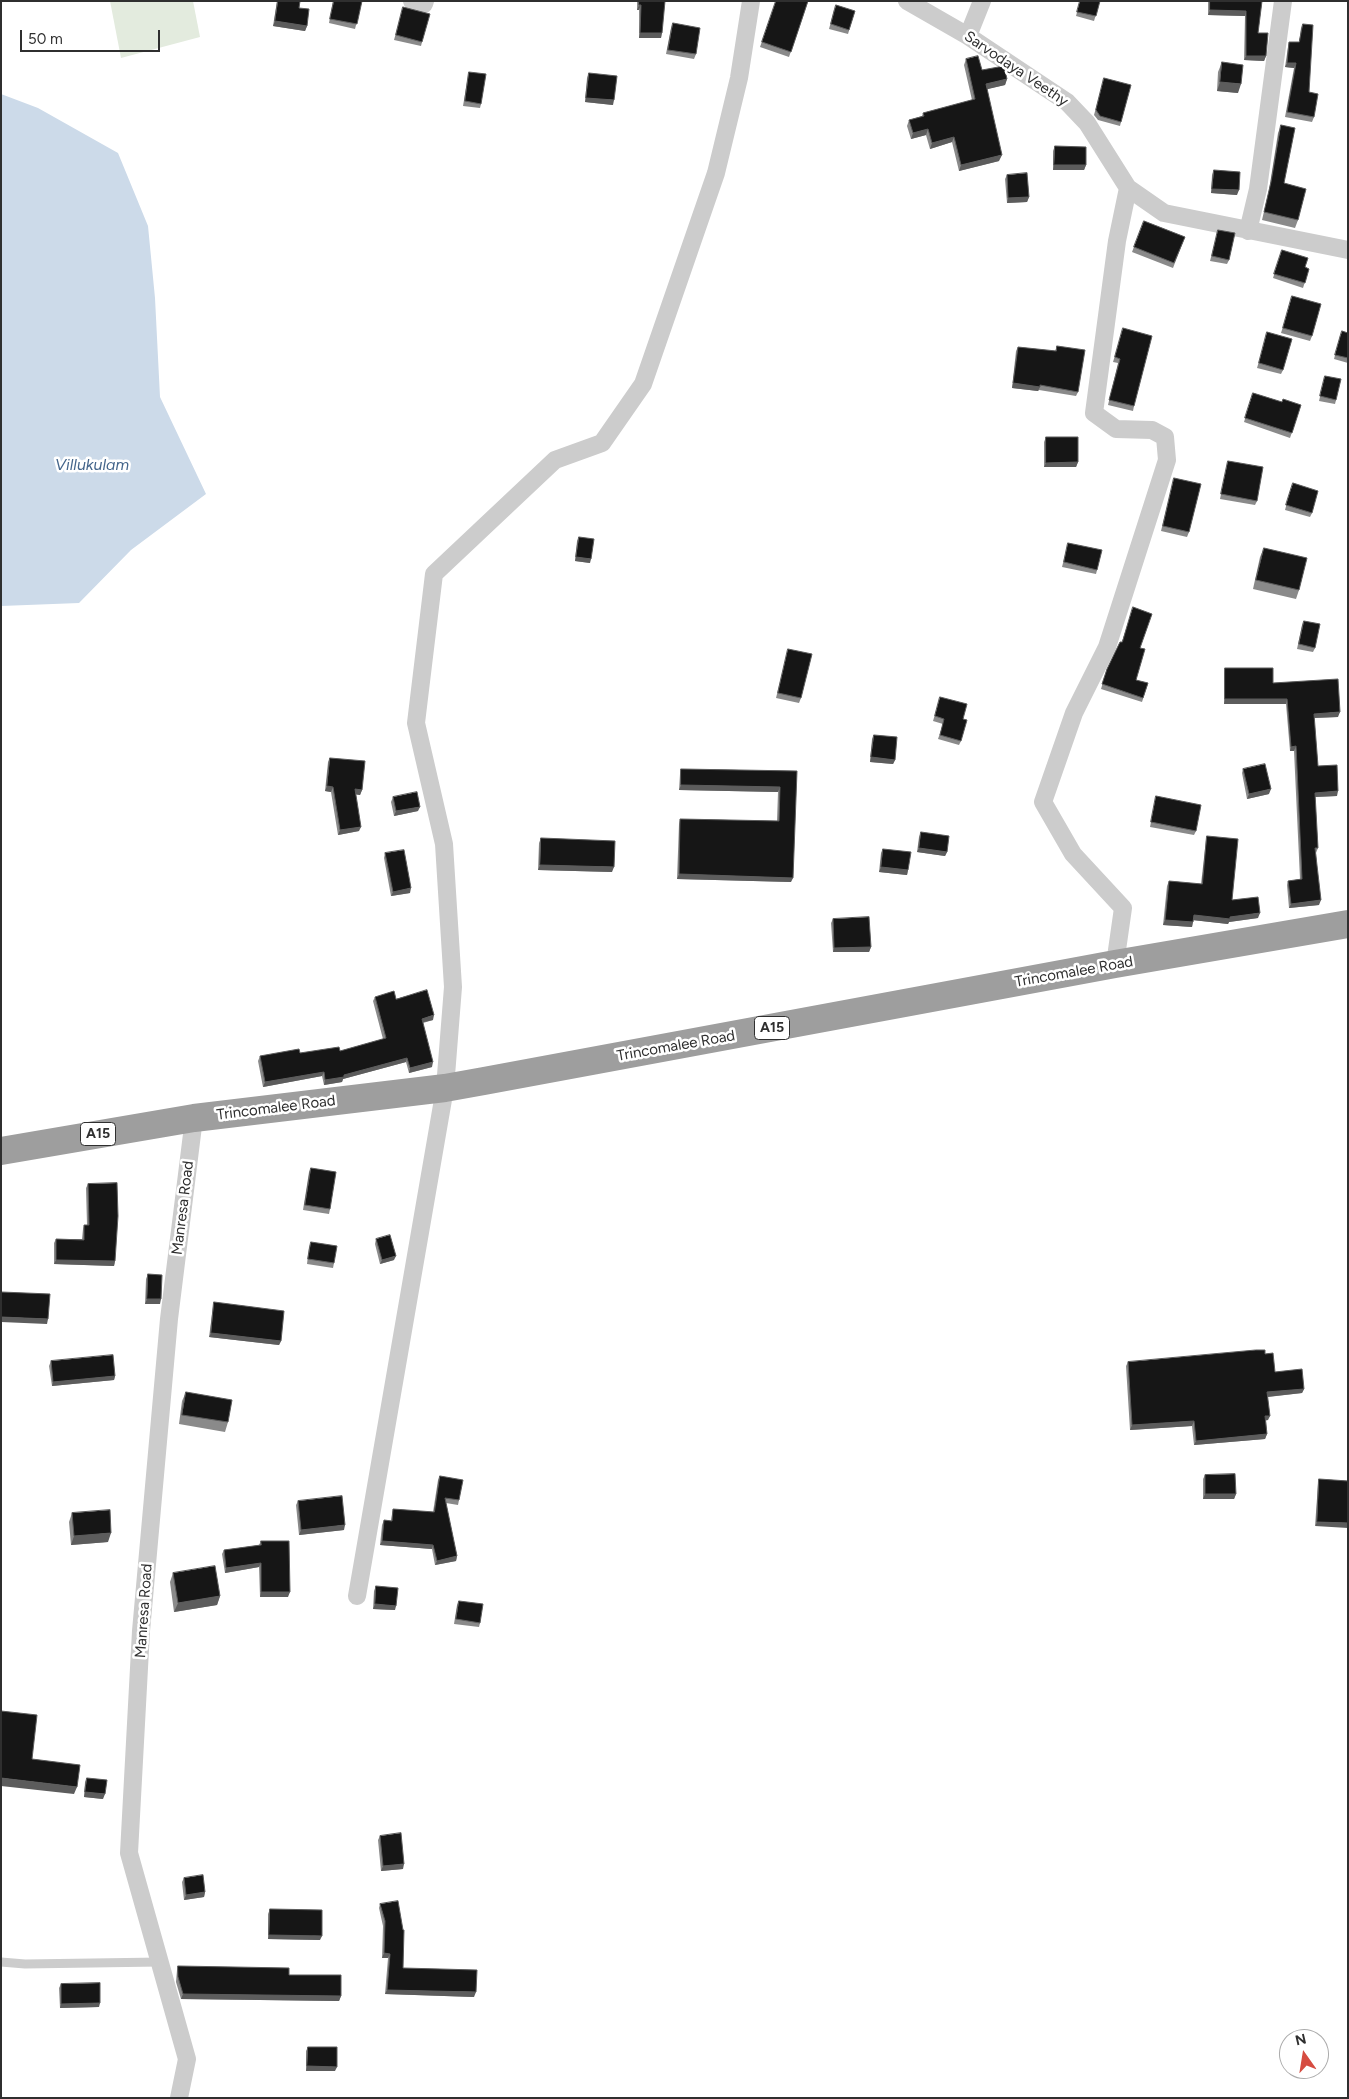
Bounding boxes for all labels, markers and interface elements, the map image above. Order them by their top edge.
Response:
scale bar [22,20,162,52]
street label: Sarvodaya Veethy [961,28,1071,110]
text: 50 m [28,30,63,48]
water label: Villukulam [55,455,129,475]
street label: Trincomalee Road [1014,953,1134,991]
road number: A15 [754,1016,790,1040]
street label: Trincomalee Road [616,1027,736,1065]
street label: Trincomalee Road [216,1092,336,1124]
road number: A15 [80,1122,116,1146]
street label: Manresa Road [168,1160,198,1256]
street label: Manresa Road [132,1563,156,1659]
north arrow [1279,2029,1329,2079]
text: N [1294,2030,1308,2049]

